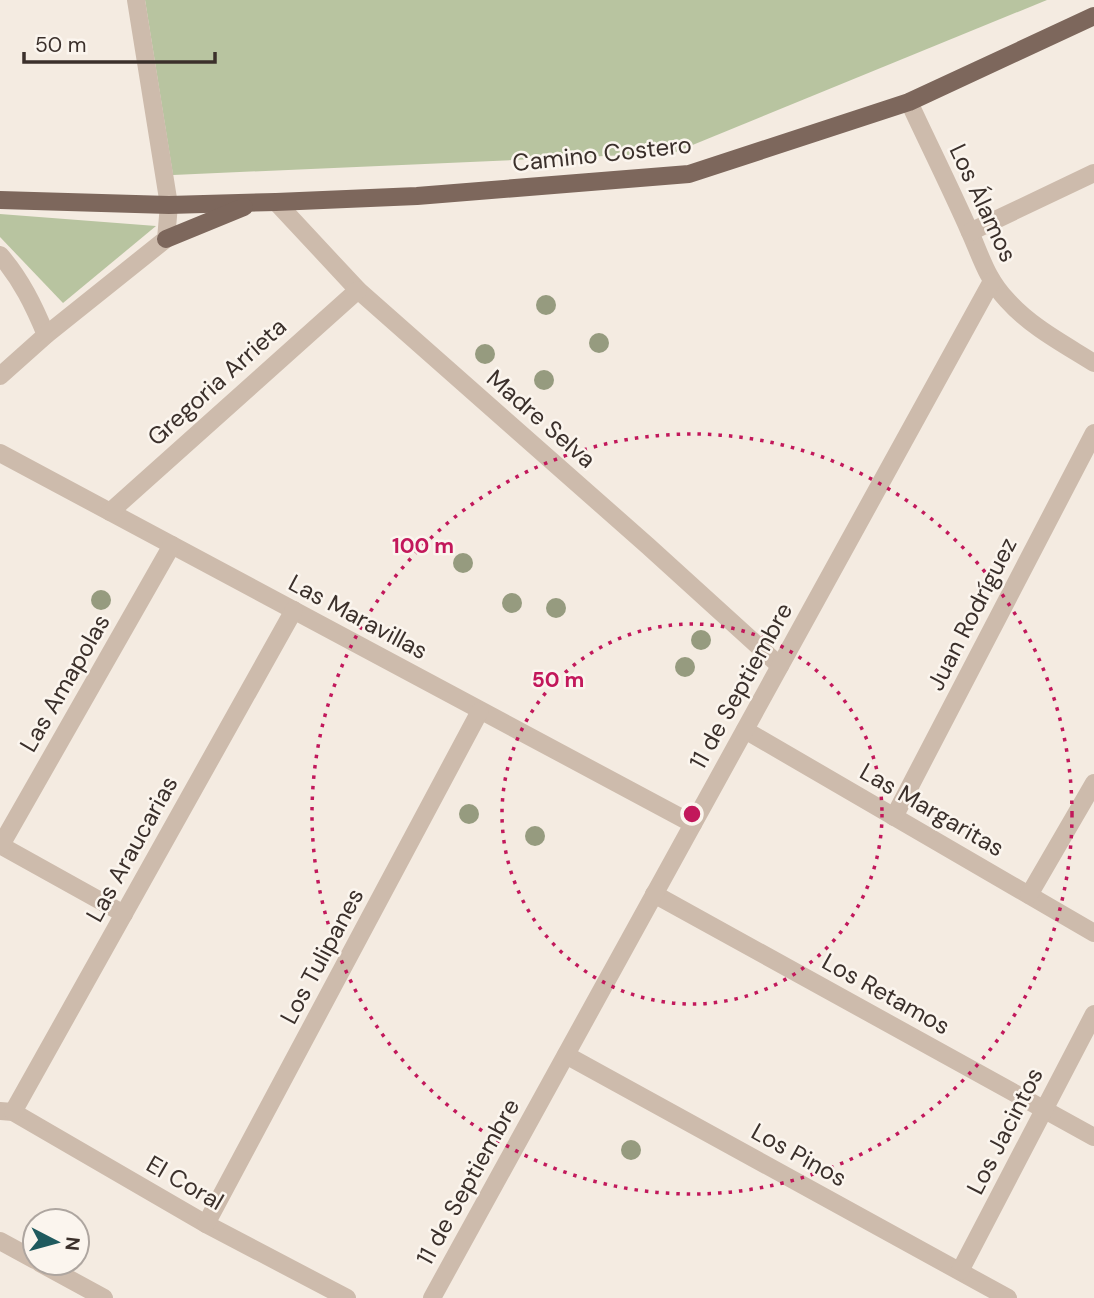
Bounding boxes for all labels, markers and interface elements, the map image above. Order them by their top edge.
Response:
scale bar [24,21,215,65]
text: 50 m [35,31,86,59]
street label: Camino Costero [511,129,693,178]
street label: Los Álamos [943,139,1024,267]
street label: Gregoria Arrieta [141,311,293,452]
street label: Madre Selva [480,363,602,475]
text: 100 m [392,532,454,560]
street label: Juan Rodríguez [920,532,1023,696]
street label: Las Maravillas [283,567,433,666]
street label: 11 de Septiembre [682,597,799,775]
street label: Las Amapolas [13,608,117,757]
text: 50 m [532,666,584,694]
street label: Las Margaritas [855,756,1010,863]
street label: Las Araucarias [79,770,184,927]
centre of rings [680,802,704,826]
street label: Los Tulipanes [273,882,370,1029]
street label: Los Retamos [817,946,956,1041]
street label: Los Jacintos [959,1062,1050,1200]
street label: 11 de Septiembre [409,1093,526,1271]
street label: Los Pinos [746,1116,852,1193]
street label: El Coral [141,1148,229,1217]
north arrow [21,1207,91,1277]
text: N [59,1236,86,1252]

